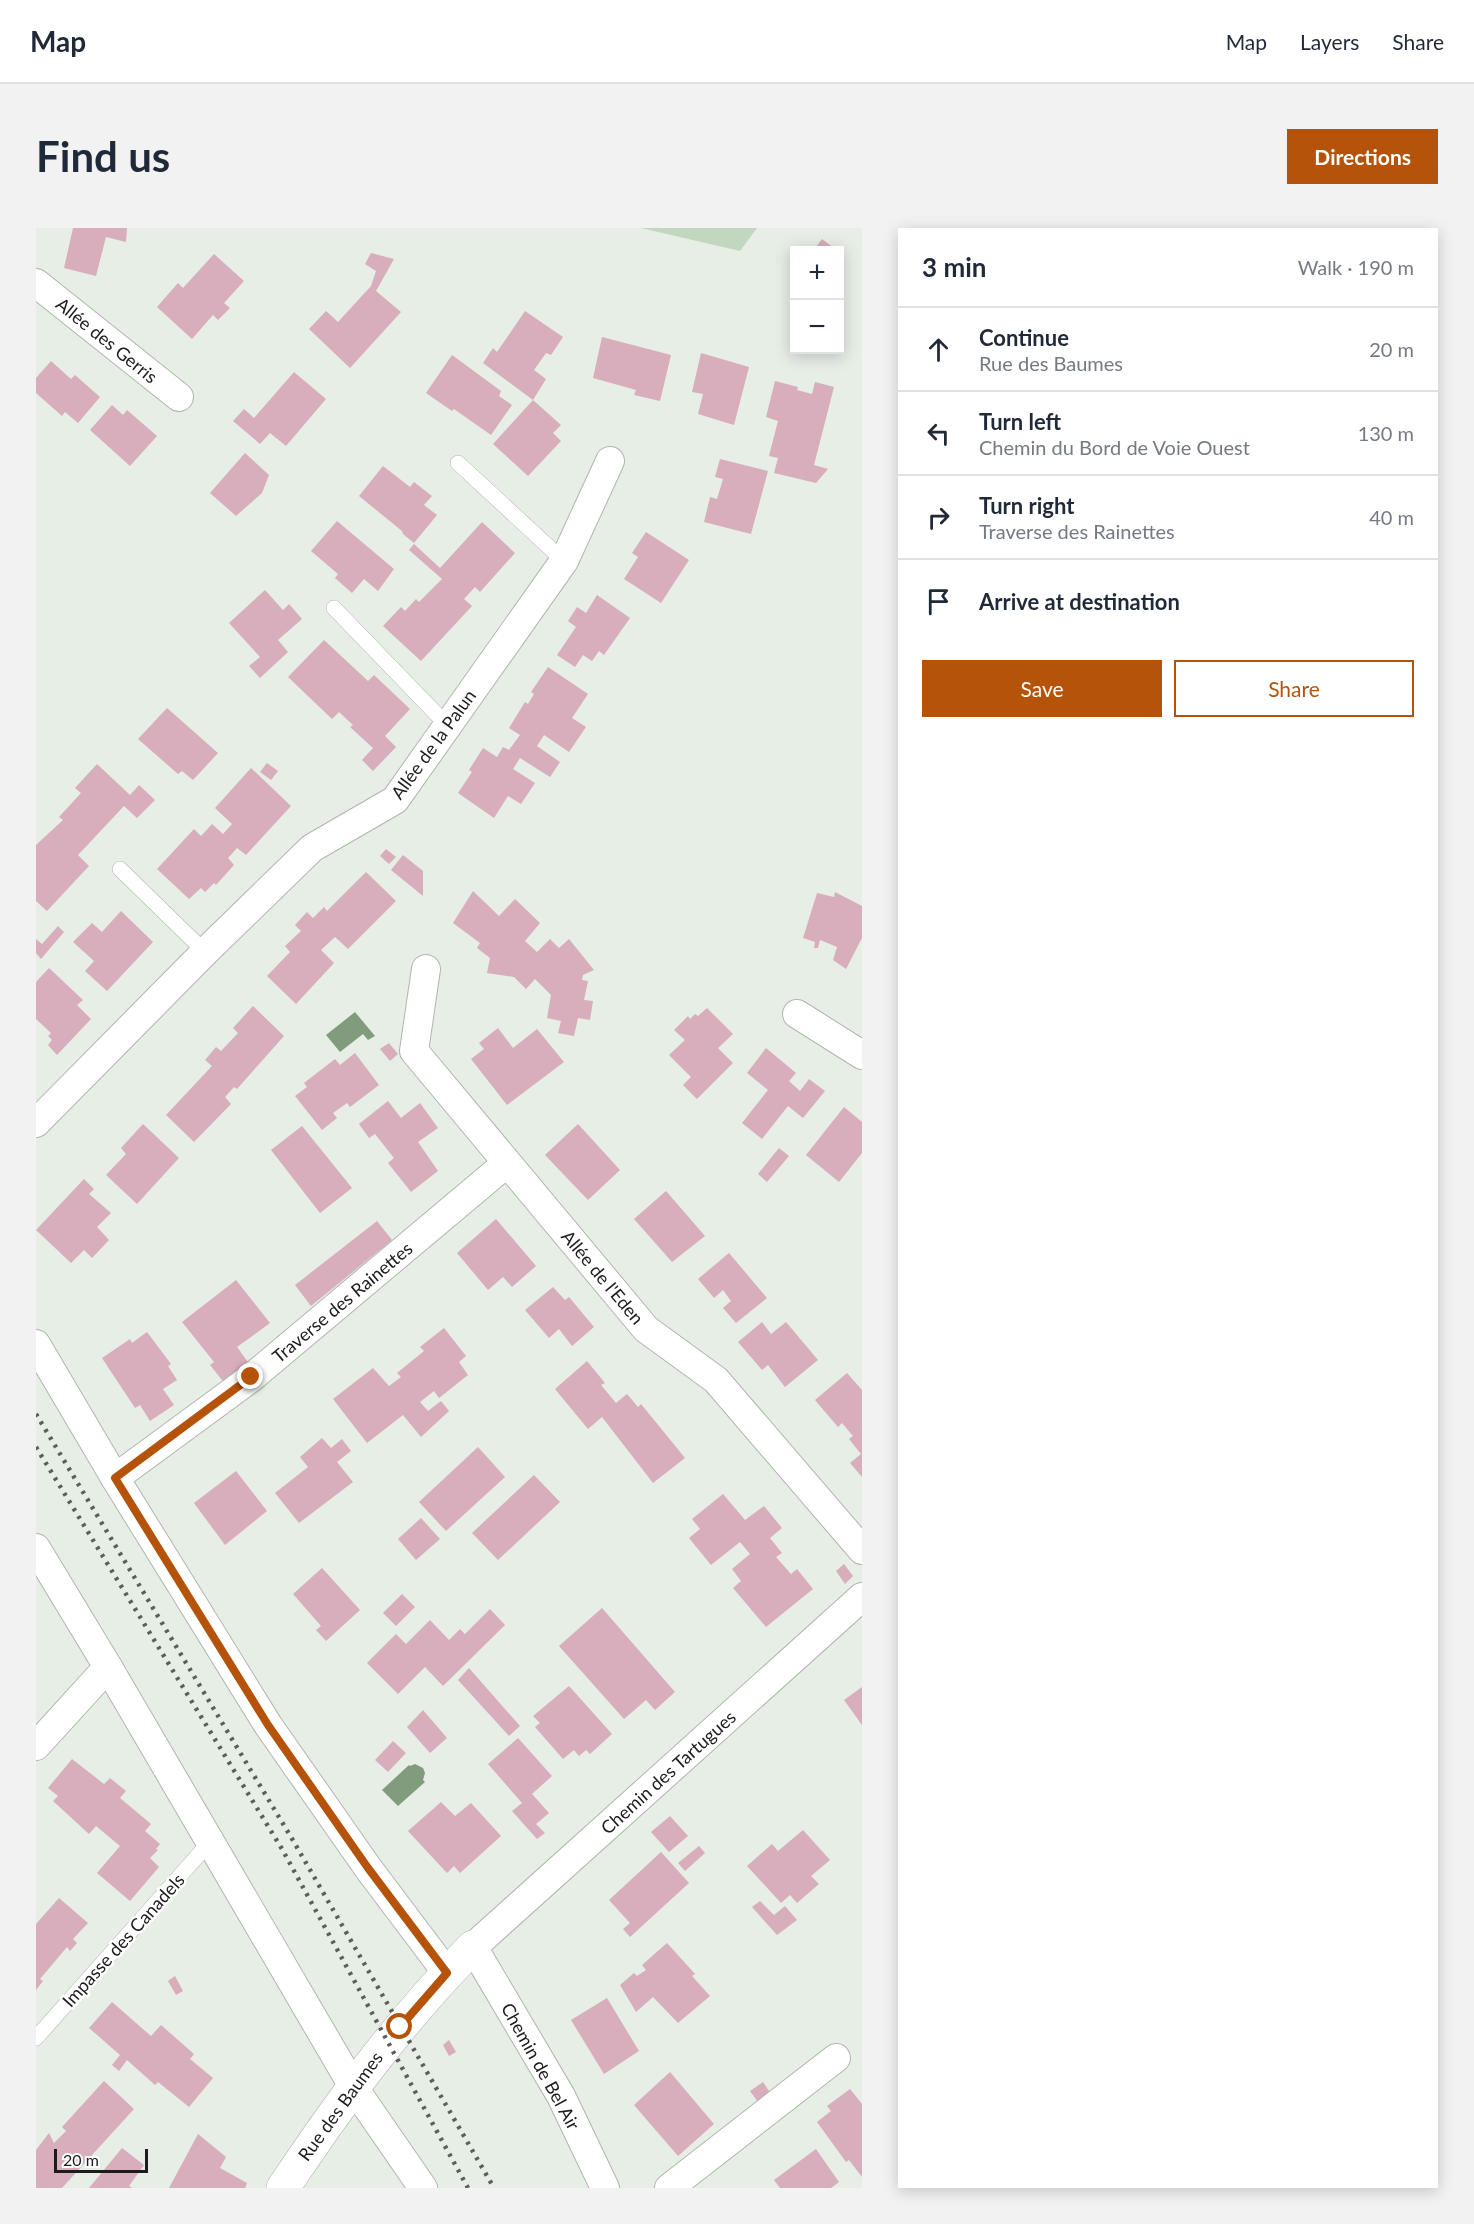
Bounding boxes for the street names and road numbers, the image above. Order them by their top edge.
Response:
street label: Allée des Gerris [52,292,162,388]
street label: Allée de la Palun [386,685,480,803]
street label: Allée de l'Eden [557,1225,649,1329]
street label: Traverse des Rainettes [267,1237,417,1367]
street label: Chemin des Tartugues [596,1705,740,1838]
street label: Impasse des Canadels [57,1869,189,2011]
street label: Chemin de Bel Air [497,1999,585,2134]
street label: Rue des Baumes [293,2047,387,2165]

